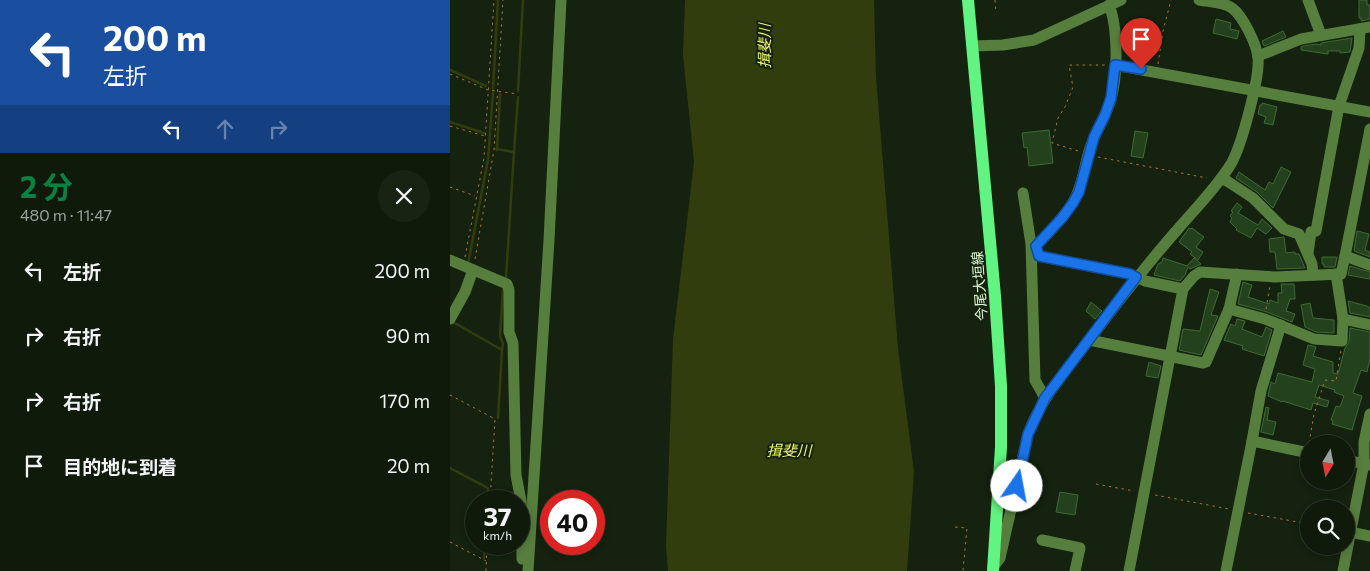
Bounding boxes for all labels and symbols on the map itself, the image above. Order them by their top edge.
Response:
pin [1120,18,1162,69]
water label: 揖斐川 [755,22,773,69]
street label: 今尾大垣線 [968,250,990,322]
north arrow [1300,435,1355,490]
water label: 揖斐川 [766,441,813,459]
position arrow [990,459,1042,511]
speed limit sign: 40 [540,490,605,555]

